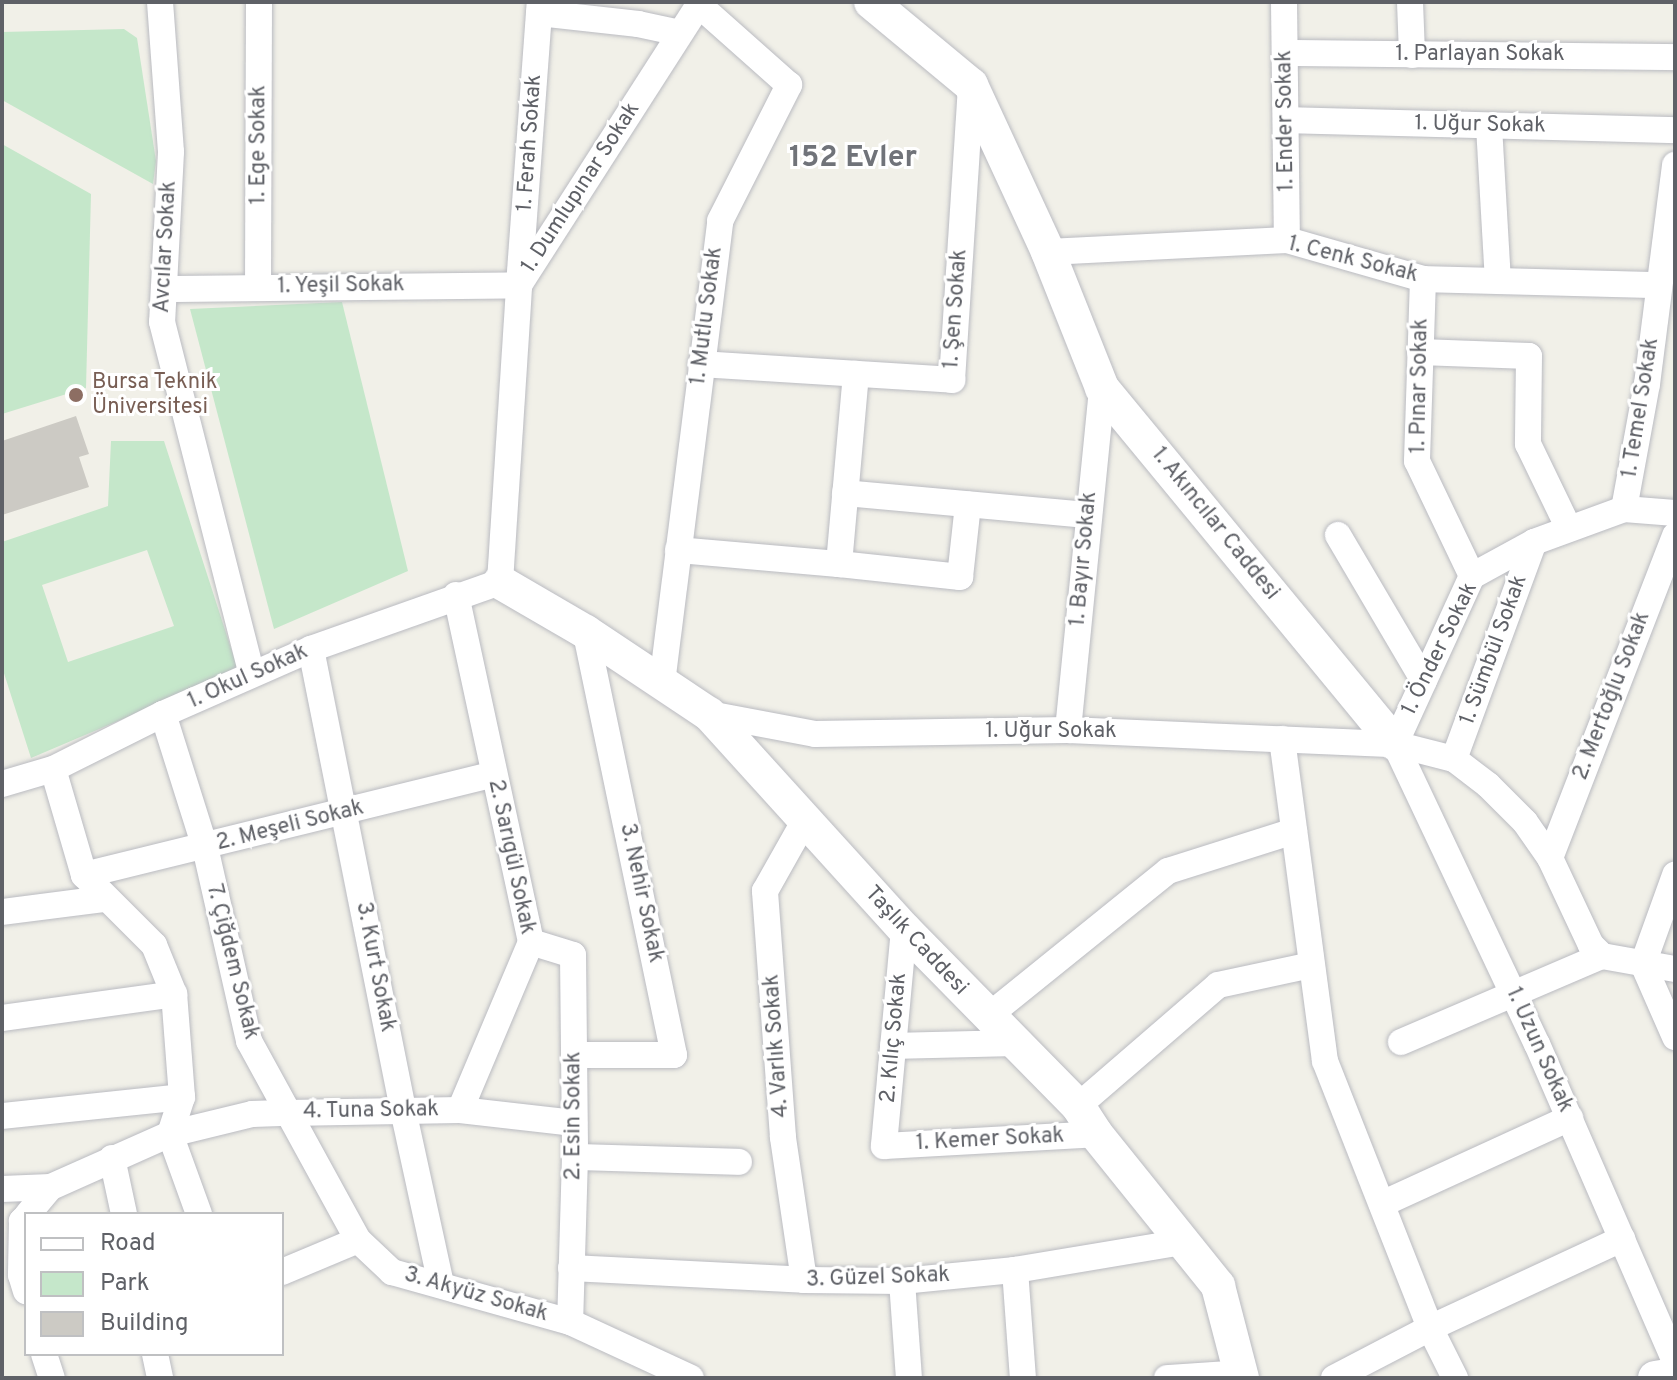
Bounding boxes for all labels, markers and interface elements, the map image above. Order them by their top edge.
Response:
street label: 1. Parlayan Sokak [1395,42,1565,68]
street label: 1. Ender Sokak [1272,50,1300,192]
street label: 1. Ferah Sokak [512,73,548,213]
street label: 1. Ege Sokak [246,85,272,205]
street label: 1. Dumlupınar Sokak [516,98,646,278]
street label: 1. Uğur Sokak [1414,111,1546,139]
district label: 152 Evler [789,141,917,177]
street label: Avcılar Sokak [149,180,183,314]
street label: 1. Cenk Sokak [1285,231,1421,289]
street label: 1. Mutlu Sokak [685,245,729,387]
street label: 1. Şen Sokak [939,248,973,370]
street label: 1. Yeşil Sokak [277,272,405,300]
street label: 1. Pınar Sokak [1406,318,1434,454]
street label: 1. Temel Sokak [1617,336,1665,480]
place label: Bursa Teknik Üniversitesi [92,369,218,420]
marker: Bursa Teknik Üniversitesi [67,386,85,404]
street label: 1. Akıncılar Caddesi [1145,442,1285,606]
street label: 1. Bayır Sokak [1065,491,1103,627]
street label: 1. Sümbül Sokak [1455,571,1533,729]
street label: 1. Önder Sokak [1396,578,1484,720]
street label: 2. Mertoğlu Sokak [1568,608,1656,784]
street label: 1. Okul Sokak [184,639,312,715]
street label: 1. Uğur Sokak [985,719,1117,745]
street label: 2. Sarıgül Sokak [482,777,540,937]
street label: 2. Meşeli Sokak [214,795,366,857]
street label: 3. Nehir Sokak [613,821,669,965]
street label: Taşlık Caddesi [859,881,973,1001]
street label: 7. Çiğdem Sokak [200,882,264,1042]
street label: 3. Kurt Sokak [349,900,401,1034]
street label: 2. Kılıç Sokak [875,972,913,1104]
street label: 4. Varlık Sokak [759,973,795,1119]
street label: 1. Uzun Sokak [1500,983,1578,1117]
street label: 2. Esin Sokak [561,1051,587,1181]
street label: 4. Tuna Sokak [302,1097,440,1125]
street label: 1. Kemer Sokak [915,1123,1065,1157]
legend [24,1212,284,1356]
text: Road [100,1229,156,1259]
street label: 3. Akyüz Sokak [401,1262,551,1328]
street label: 3. Güzel Sokak [806,1262,950,1294]
text: Park [100,1269,150,1299]
text: Building [100,1309,189,1339]

